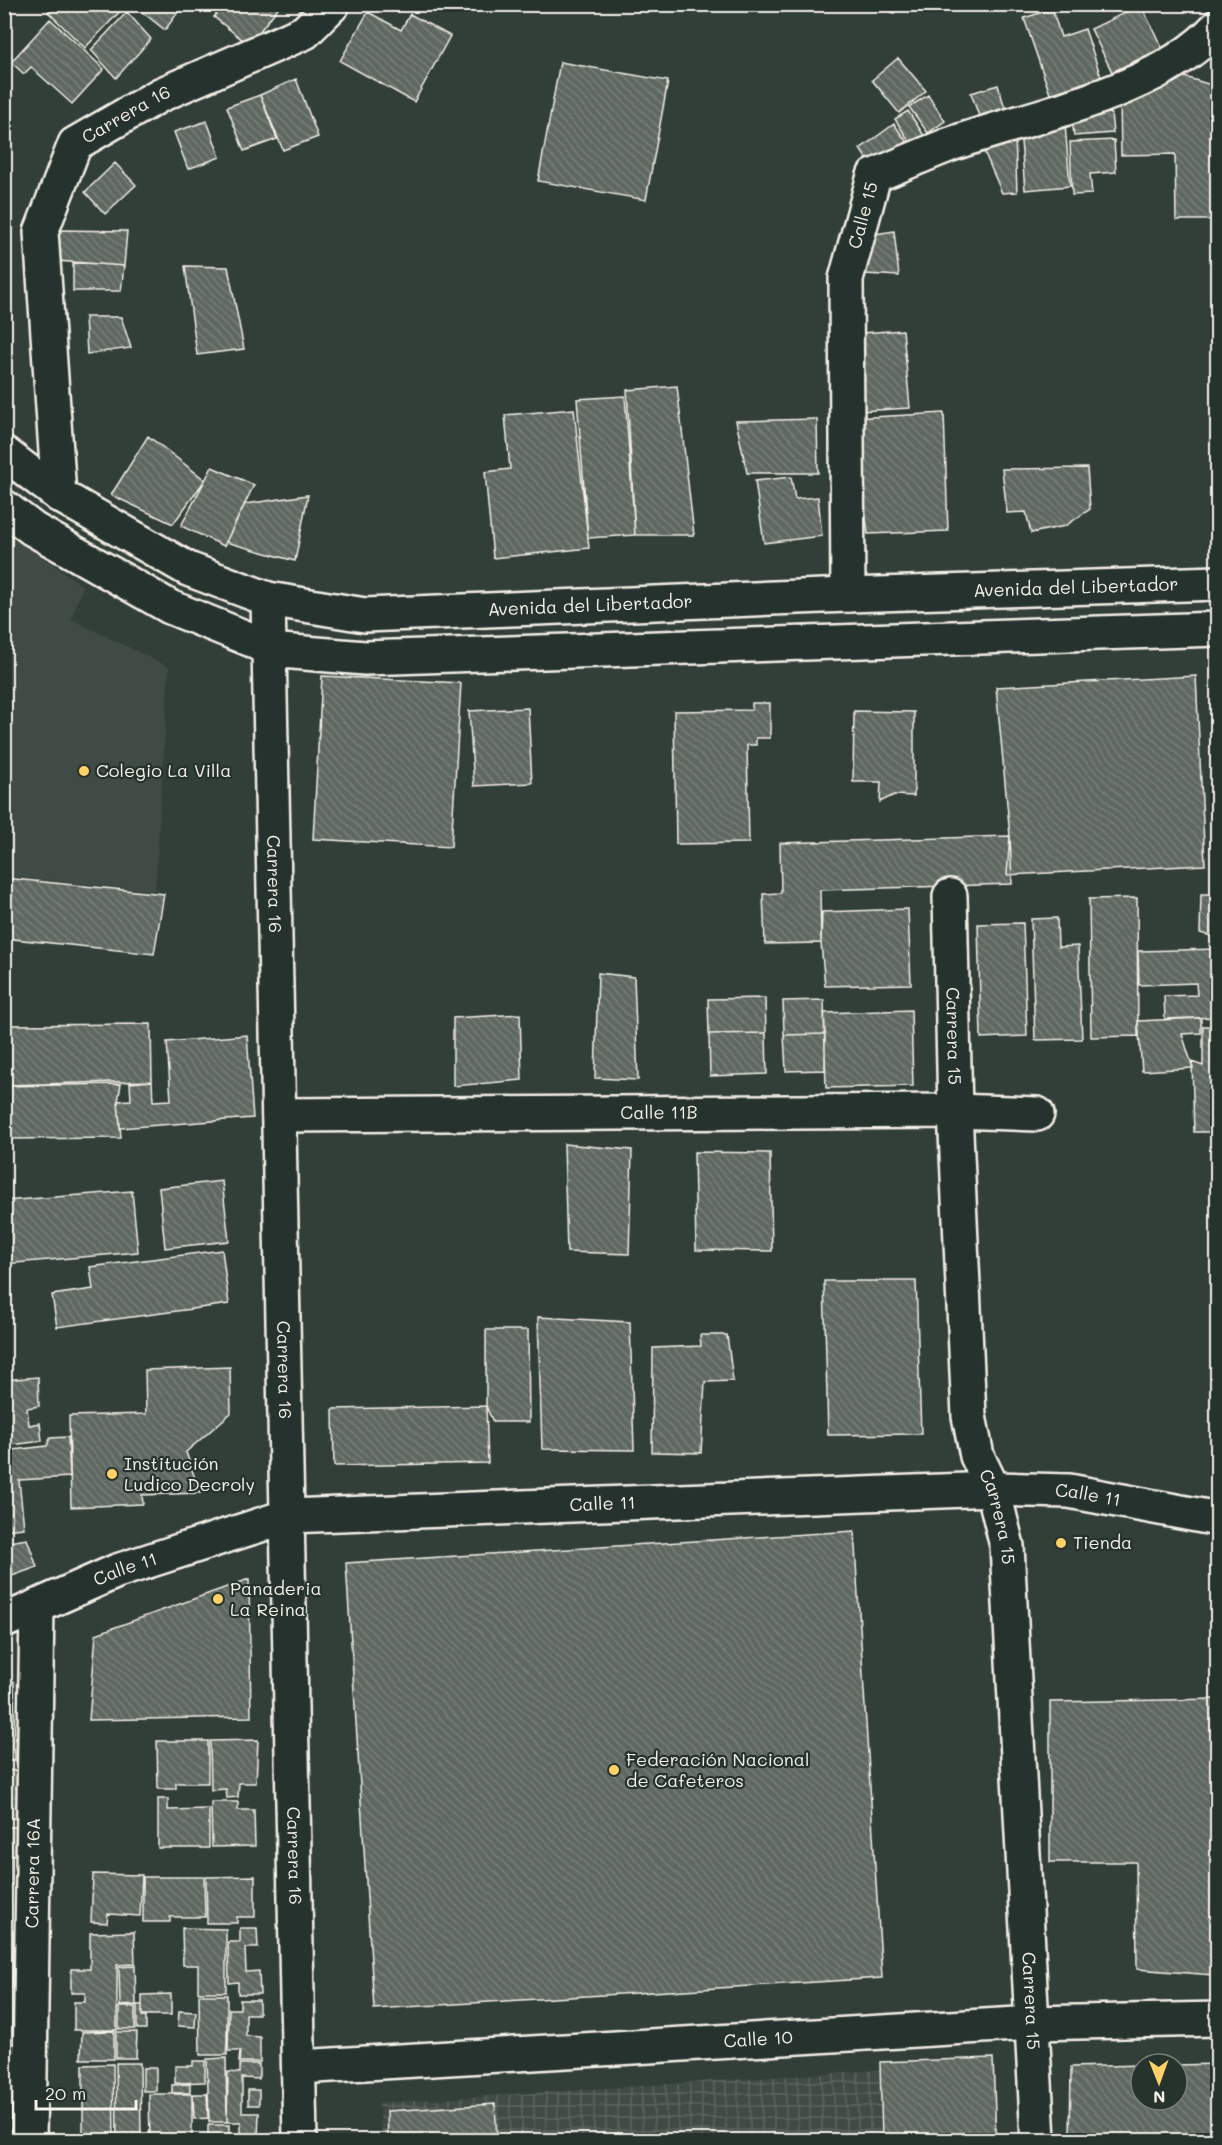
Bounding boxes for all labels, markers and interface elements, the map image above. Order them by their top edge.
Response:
street label: Carrera 16 [77,79,174,149]
street label: Calle 15 [842,179,883,251]
street label: Avenida del Libertador [973,571,1179,602]
street label: Avenida del Libertador [487,588,693,621]
place label: Colegio La Villa [96,758,231,782]
marker: Colegio La Villa [77,764,91,778]
street label: Carrera 16 [262,835,288,933]
street label: Carrera 15 [941,987,967,1085]
street label: Calle 11B [620,1100,698,1124]
street label: Carrera 16 [272,1320,298,1419]
place label: Institución Ludico Decroly [124,1451,255,1496]
street label: Carrera 15 [974,1465,1021,1565]
marker: Institución Ludico Decroly [105,1467,119,1481]
street label: Calle 11 [1055,1478,1123,1511]
street label: Calle 11 [569,1490,636,1516]
place label: Tienda [1073,1530,1132,1554]
marker: Tienda [1054,1536,1068,1550]
street label: Calle 11 [89,1546,160,1591]
place label: Panaderia La Reina [230,1576,322,1621]
marker: Panaderia La Reina [211,1592,225,1606]
place label: Federación Nacional de Cafeteros [626,1747,809,1792]
marker: Federación Nacional de Cafeteros [607,1763,621,1777]
street label: Carrera 16 [282,1806,308,1905]
street label: Carrera 16A [19,1817,45,1929]
street label: Carrera 15 [1017,1951,1046,2050]
street label: Calle 10 [723,2024,793,2052]
north arrow [1129,2052,1189,2112]
scale bar [36,2073,136,2111]
text: 20 m [45,2081,86,2105]
text: N [1153,2087,1166,2108]

